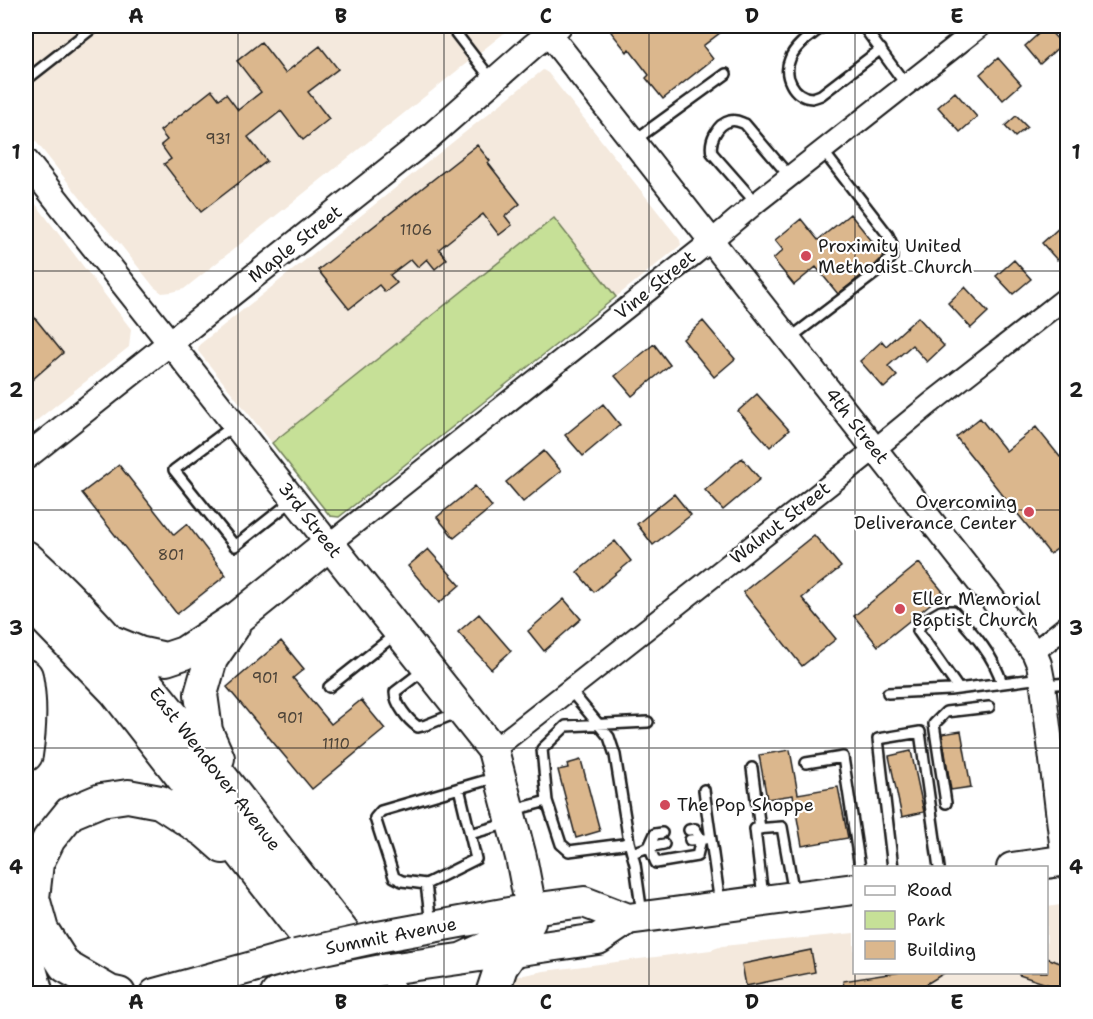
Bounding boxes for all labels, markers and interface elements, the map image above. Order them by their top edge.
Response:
text: A [128,3,144,29]
text: B [335,3,347,29]
text: C [540,3,552,29]
text: D [745,3,759,29]
text: E [950,3,964,29]
house number: 931 [205,129,231,149]
text: 1 [11,139,21,165]
text: 1 [1071,139,1081,165]
street label: Maple Street [243,200,347,288]
house number: 1106 [400,220,432,240]
place label: Proximity United Methodist Church [818,234,973,279]
street label: Vine Street [610,245,700,325]
marker: Proximity United Methodist Church [799,249,813,263]
text: 2 [9,377,23,403]
text: 2 [1069,377,1083,403]
street label: 4th Street [820,383,894,469]
street label: Walnut Street [725,476,835,570]
street label: 3rd Street [273,477,347,563]
place label: Overcoming Deliverance Center [854,490,1017,535]
marker: Overcoming Deliverance Center [1022,505,1036,519]
house number: 801 [158,545,184,565]
place label: Eller Memorial Baptist Church [912,587,1041,632]
marker: Eller Memorial Baptist Church [893,602,907,616]
text: 3 [9,615,23,641]
text: 3 [1069,615,1083,641]
house number: 901 [252,668,278,688]
street label: East Wendover Avenue [144,682,286,856]
house number: 901 [277,708,303,728]
house number: 1110 [322,734,350,754]
place label: The Pop Shoppe [677,793,814,817]
marker: The Pop Shoppe [658,798,672,812]
text: 4 [9,854,23,880]
text: 4 [1069,854,1083,880]
legend [853,866,1048,974]
text: Road [907,878,952,902]
text: Park [907,908,946,932]
street label: Summit Avenue [323,912,459,960]
text: Building [907,938,976,962]
text: A [128,989,144,1015]
text: B [335,989,347,1015]
text: C [540,989,552,1015]
text: D [745,989,759,1015]
text: E [950,989,964,1015]

